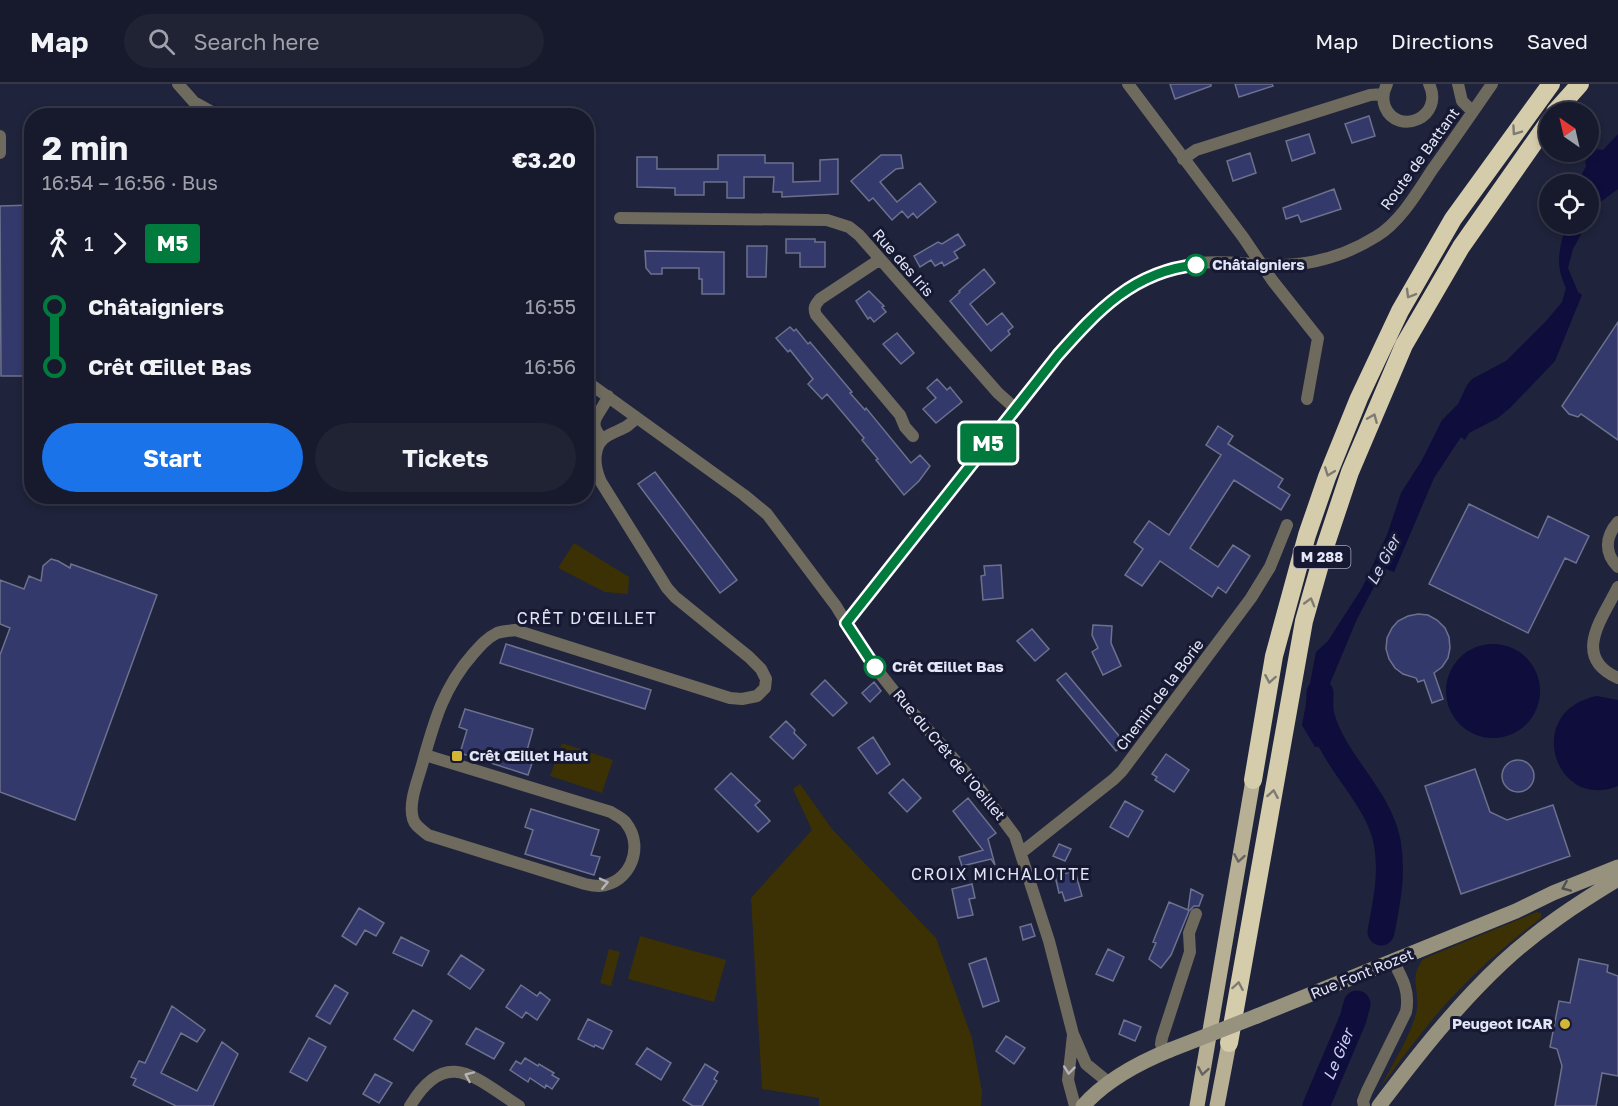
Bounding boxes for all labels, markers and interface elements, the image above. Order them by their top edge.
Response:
search box [124,14,544,68]
text: Map [30,25,88,58]
icon: search [145,25,178,58]
text: Search here [193,28,319,55]
text: Map [1315,28,1358,54]
text: Directions [1391,28,1494,54]
text: Saved [1527,28,1588,54]
north arrow [1539,102,1599,162]
map controls [1539,102,1599,234]
street label: Route de Battant [1376,104,1462,213]
one-way arrow [1512,124,1523,135]
text: 2 min [42,128,128,167]
text: €3.20 [512,146,576,173]
text: 16:54 – 16:56 · Bus [42,170,218,194]
button: locate [1539,174,1599,234]
street label: Rue des Iris [870,225,938,300]
icon: walk [42,227,75,260]
icon: forward [103,227,136,260]
text: M5 [157,230,188,256]
text: 1 [84,231,94,255]
marker: Châtaigniers [1185,254,1207,276]
place label: Châtaigniers [1212,255,1305,273]
one-way arrow [1405,288,1417,298]
text: Châtaigniers [88,293,224,320]
text: 16:55 [525,294,576,318]
text: Crêt Œillet Bas [88,353,252,380]
text: 16:56 [525,354,576,378]
one-way arrow [1366,413,1378,424]
button: Start [42,423,303,492]
button: Tickets [315,423,576,492]
line badge: M5 [961,424,1015,462]
text: M5 [972,430,1004,456]
one-way arrow [1324,466,1337,476]
water label: Le Gier [1362,529,1406,588]
road number: M 288 [1294,546,1350,568]
one-way arrow [1303,597,1315,608]
district label: CRÊT D'ŒILLET [517,608,657,628]
street label: Chemin de la Borie [1111,635,1207,754]
marker: Crêt Œillet Bas [864,656,886,678]
place label: Crêt Œillet Bas [892,657,1004,675]
one-way arrow [1264,674,1277,684]
street label: Rue du Crêt de l'Oeillet [890,685,1010,823]
place label: Crêt Œillet Haut [469,746,588,764]
marker: Crêt Œillet Haut [450,749,464,763]
one-way arrow [1266,789,1279,799]
one-way arrow [1234,853,1246,863]
district label: CROIX MICHALOTTE [911,864,1091,884]
one-way arrow [599,877,609,890]
one-way arrow [1562,880,1573,892]
street label: Rue Font Rozet [1308,944,1416,1002]
one-way arrow [1232,981,1244,990]
place label: Peugeot ICAR [1452,1014,1553,1032]
marker: Peugeot ICAR [1558,1017,1572,1031]
water label: Le Gier [1318,1023,1359,1083]
one-way arrow [1197,1065,1210,1075]
one-way arrow [1063,1066,1076,1075]
one-way arrow [464,1071,475,1083]

